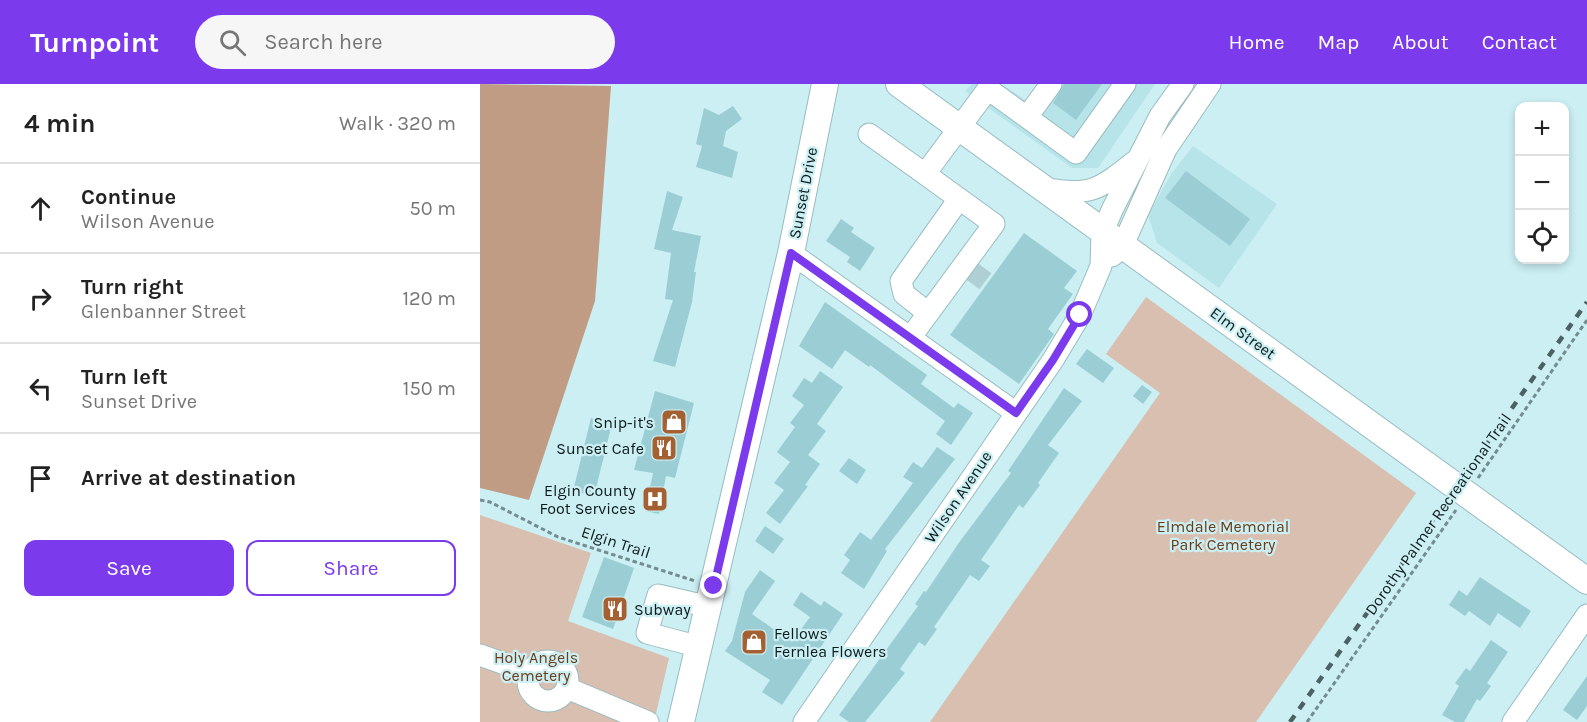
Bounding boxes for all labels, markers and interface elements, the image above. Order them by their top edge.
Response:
search box [195,15,615,69]
text: Turnpoint [30,26,159,59]
icon: search [216,26,249,59]
text: Search here [264,29,383,55]
text: Home [1229,30,1285,54]
text: Map [1318,30,1359,54]
text: About [1392,30,1449,54]
text: Contact [1482,30,1557,54]
map controls [1515,102,1569,264]
button: + [1515,102,1569,156]
text: 4 min [24,108,95,139]
text: Walk · 320 m [339,112,456,135]
street label: Sunset Drive [785,146,821,240]
button: − [1515,156,1569,210]
text: Continue [81,184,176,210]
icon: ahead [24,192,57,225]
text: 50 m [409,197,456,220]
text: Wilson Avenue [81,210,215,233]
button: locate [1515,210,1569,264]
text: Turn right [81,274,184,300]
icon: right [24,282,57,315]
text: 120 m [402,287,456,310]
text: Glenbanner Street [81,300,246,323]
route start [1066,301,1092,327]
street label: Elm Street [1207,303,1279,363]
text: Turn left [81,364,168,390]
icon: left [24,372,57,405]
text: 150 m [403,377,456,400]
text: Sunset Drive [81,390,197,413]
shop icon: Snip-it's [659,407,689,437]
street label: Dorothy Palmer Recreational Trail [1361,410,1515,618]
place label: Snip-it's [594,413,654,432]
restaurant icon: Sunset Cafe [649,433,679,463]
place label: Sunset Cafe [556,439,644,458]
street label: Wilson Avenue [920,447,996,547]
icon: arrive [24,462,57,495]
text: Arrive at destination [81,465,296,491]
place label: Elgin County Foot Services [539,481,637,518]
hospital icon: Elgin County Foot Services [640,484,670,514]
park label: Elmdale Memorial Park Cemetery [1157,517,1289,554]
street label: Elgin Trail [579,522,653,562]
button: Save [24,540,234,596]
button: Share [246,540,456,596]
route end [700,572,726,598]
restaurant icon: Subway [600,594,630,624]
place label: Subway [634,600,691,619]
place label: Fellows Fernlea Flowers [774,624,887,661]
shop icon: Fellows Fernlea Flowers [739,627,769,657]
park label: Holy Angels Cemetery [494,648,578,685]

